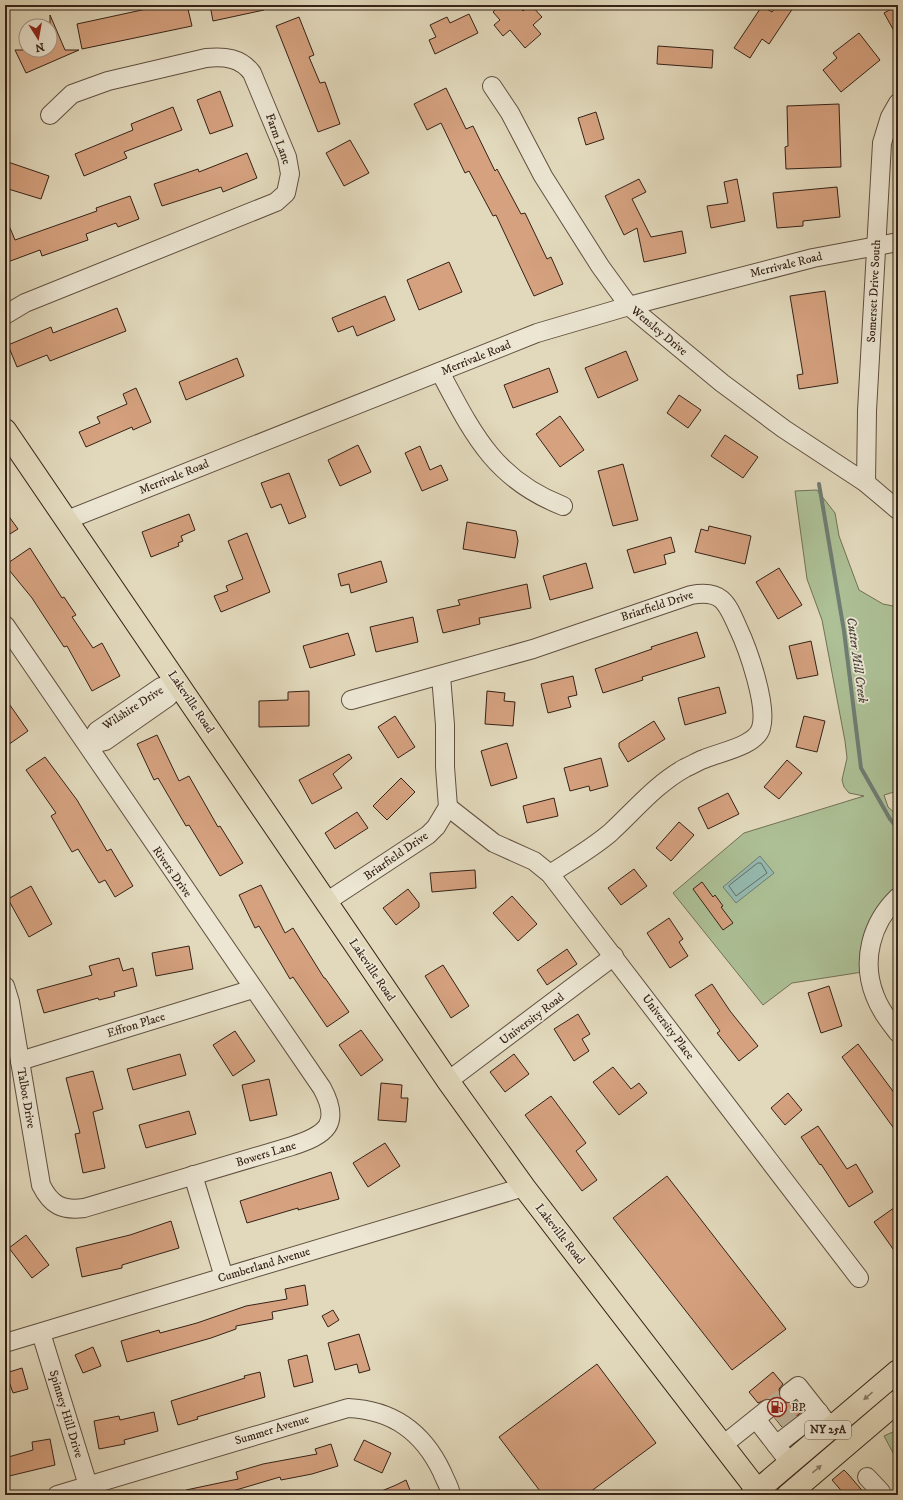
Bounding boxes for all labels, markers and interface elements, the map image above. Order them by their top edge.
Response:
north arrow [18,18,58,58]
text: N [34,39,45,55]
street label: Farm Lane [262,111,294,167]
street label: Somerset Drive South [864,238,884,343]
street label: Merrivale Road [748,249,824,281]
street label: Wensley Drive [627,302,690,359]
street label: Merrivale Road [439,337,513,379]
street label: Merrivale Road [137,456,211,498]
street label: Briarfield Drive [619,587,695,625]
water label: Cutter Mill Creek [843,616,871,704]
street label: Lakeville Road [165,668,217,736]
street label: Wilshire Drive [99,683,166,734]
street label: Briarfield Drive [361,828,431,884]
street label: Rivers Drive [149,844,195,901]
street label: Lakeville Road [346,936,398,1004]
street label: University Road [497,990,567,1048]
street label: University Place [639,991,697,1063]
street label: Effron Place [105,1009,167,1041]
street label: Talbot Drive [13,1067,39,1130]
street label: Bowers Lane [234,1138,298,1170]
street label: Lakeville Road [532,1201,588,1267]
street label: Cumberland Avenue [216,1244,312,1286]
street label: Spinney Hill Drive [46,1368,86,1460]
one-way arrow [863,1391,874,1400]
fuel station icon: BP [766,1396,788,1418]
place label: BP [791,1400,806,1415]
street label: Summer Avenue [233,1412,311,1448]
road number: NY 25A [805,1421,851,1439]
one-way arrow [812,1465,823,1474]

